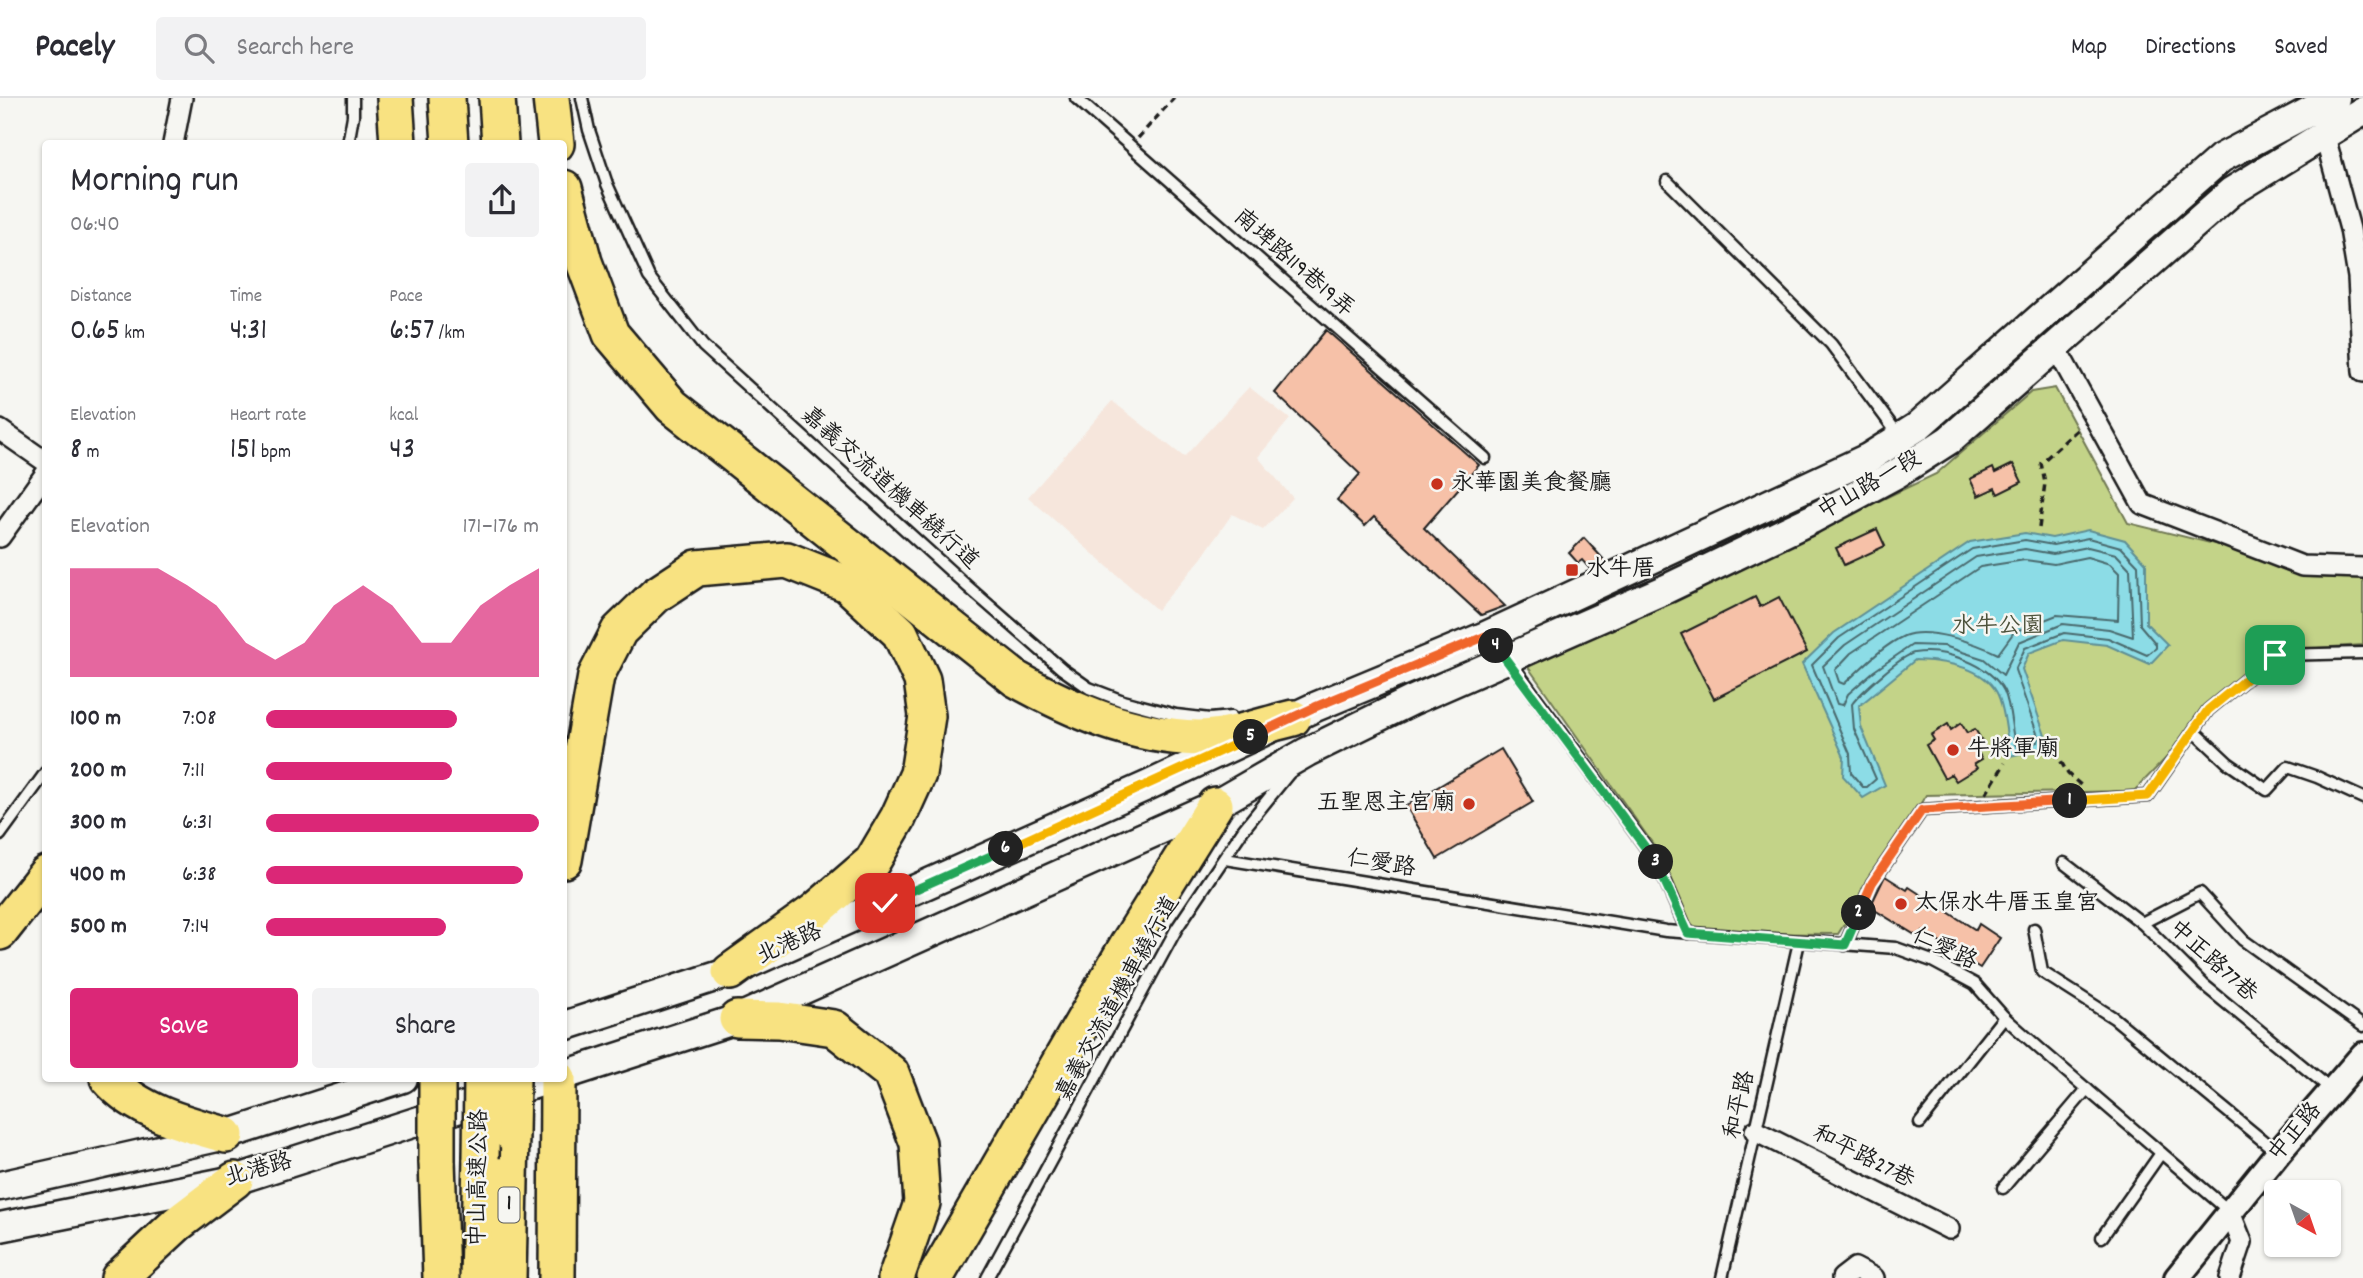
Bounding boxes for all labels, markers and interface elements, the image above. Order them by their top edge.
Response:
search box [156,17,646,80]
text: Pacely [35,25,114,72]
icon: search [180,29,218,67]
text: Search here [236,30,354,67]
text: Map [2071,31,2107,65]
text: Directions [2145,31,2236,65]
text: Saved [2274,31,2328,65]
text: Morning run [70,155,239,210]
button: share [465,163,539,237]
street label: 南埤路119巷19弄 [1225,202,1361,326]
text: 06:40 [70,209,120,242]
text: Distance [70,284,132,311]
text: Time [230,284,262,311]
text: Pace [389,284,423,311]
text: 0.65 [70,311,120,354]
text: 4:31 [230,311,267,354]
text: 6:57 [389,311,434,354]
text: km [120,321,145,348]
text: /km [434,321,465,348]
street label: 嘉義交流道機車繞行道 [792,400,986,578]
text: Elevation [70,403,136,430]
text: Heart rate [230,403,306,430]
text: kcal [389,403,418,430]
text: 8 [70,430,82,473]
text: 151 [230,430,257,473]
text: 43 [389,430,415,473]
text: m [82,440,99,467]
text: bpm [257,440,291,467]
street label: 中山路一段 [1812,443,1928,529]
place label: 永華園美食餐廳 [1451,468,1612,501]
marker: 永華園美食餐廳 [1429,476,1445,492]
text: Elevation [70,511,150,544]
text: 171–176 m [463,511,539,544]
place label: 水牛厝 [1586,554,1655,587]
marker: 水牛厝 [1564,562,1580,578]
park label: 水牛公園 [1952,611,2044,644]
pin [2245,625,2305,685]
pin: 4 [1478,628,1514,664]
text: 4 [1492,632,1499,659]
icon: arrive [2256,636,2294,674]
text: 100 m [70,703,121,736]
text: 7:08 [182,703,216,736]
pin: 5 [1234,720,1268,754]
text: 5 [1246,723,1255,750]
place label: 牛將軍廟 [1967,734,2059,767]
marker: 牛將軍廟 [1945,742,1961,758]
text: 200 m [70,755,126,788]
text: 7:11 [182,755,205,788]
pin: 1 [2052,784,2088,818]
text: 1 [2067,787,2072,814]
place label: 五聖恩主宮廟 [1317,788,1455,821]
marker: 五聖恩主宮廟 [1461,796,1477,812]
text: 300 m [70,807,126,840]
text: 6:31 [182,807,212,840]
pin: 6 [988,832,1024,866]
text: 6 [1001,835,1010,862]
street label: 仁愛路 [1344,843,1418,887]
pin: 3 [1638,844,1674,880]
text: 3 [1651,848,1660,875]
text: 400 m [70,859,126,892]
text: 6:38 [182,859,217,892]
pin [855,873,915,933]
icon: check [866,884,904,922]
place label: 太保水牛厝玉皇宮 [1915,888,2099,921]
street label: 嘉義交流道機車繞行道 [1049,890,1189,1108]
pin: 2 [1842,896,1876,930]
marker: 太保水牛厝玉皇宮 [1893,896,1909,912]
text: 2 [1854,899,1863,926]
text: 500 m [70,911,127,944]
text: 7:14 [182,911,209,944]
street label: 中正路77巷 [2160,913,2265,1012]
street label: 北港路 [752,916,828,974]
street label: 仁愛路 [1906,920,1982,980]
button: Save [70,988,298,1068]
button: Share [312,988,539,1068]
street label: 和平路 [1717,1068,1765,1142]
street label: 中正路 [2261,1096,2331,1170]
street label: 中山高速公路 [462,1109,498,1247]
street label: 和平路27巷 [1806,1118,1921,1198]
street label: 北港路 [221,1146,297,1196]
north arrow [2264,1180,2342,1256]
map controls [2264,1180,2341,1257]
road number: 1 [498,1188,520,1222]

